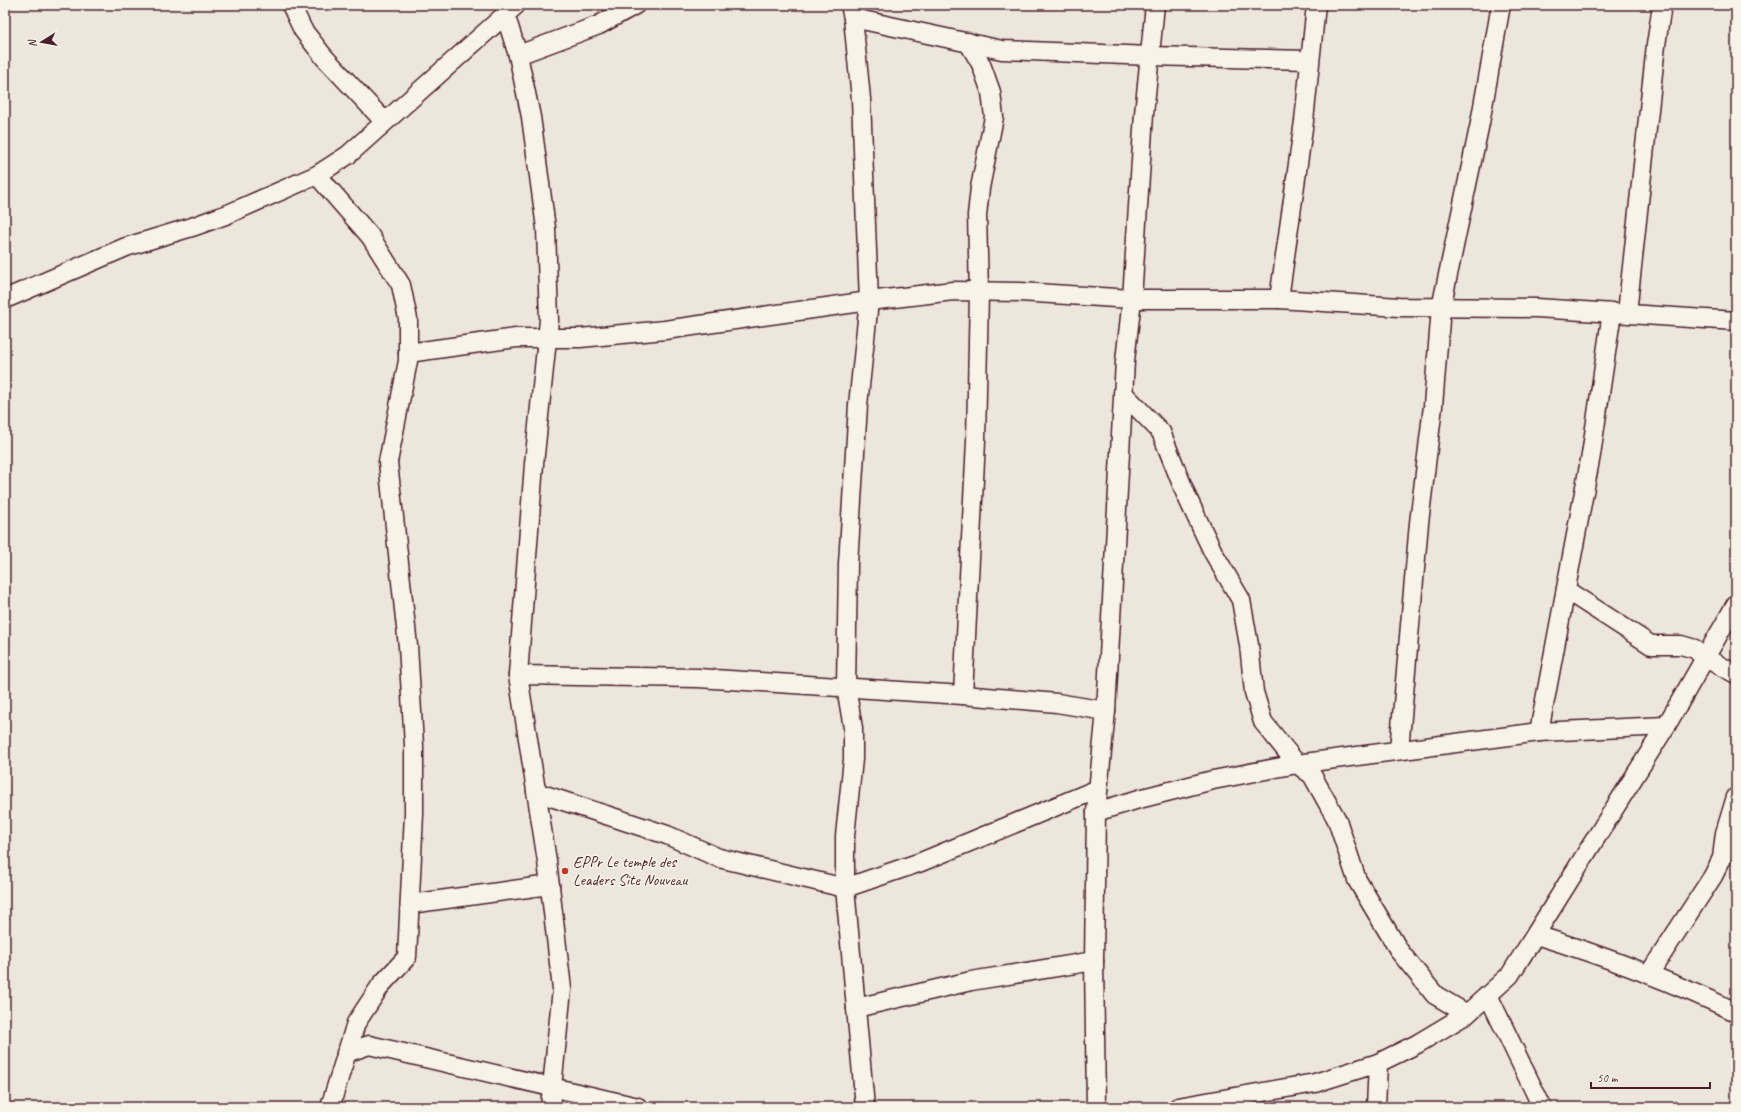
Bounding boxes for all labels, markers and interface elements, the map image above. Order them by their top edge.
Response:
north arrow [22,22,62,62]
text: N [24,37,40,49]
place label: EPPr Le temple des Leaders Site Nouveau [573,852,688,890]
marker: EPPr Le temple des Leaders Site Nouveau [560,866,570,876]
scale bar [1591,1064,1710,1090]
text: 50 m [1597,1070,1619,1086]

